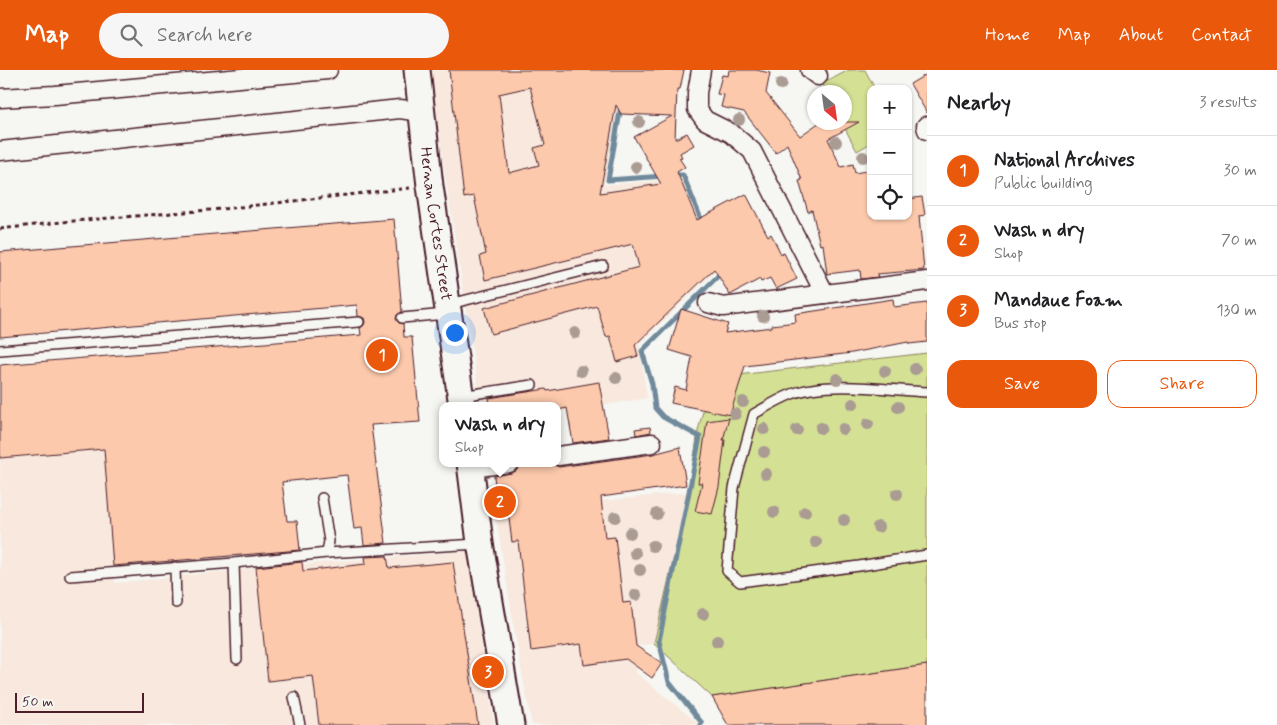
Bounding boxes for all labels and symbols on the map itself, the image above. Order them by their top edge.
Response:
north arrow [807,85,852,130]
street label: Hernan Cortes Street [415,146,457,302]
your location [442,320,468,346]
pin: 1 [366,336,398,374]
pin: 2 [484,483,516,521]
pin: 3 [472,653,504,691]
scale bar [15,690,144,713]

